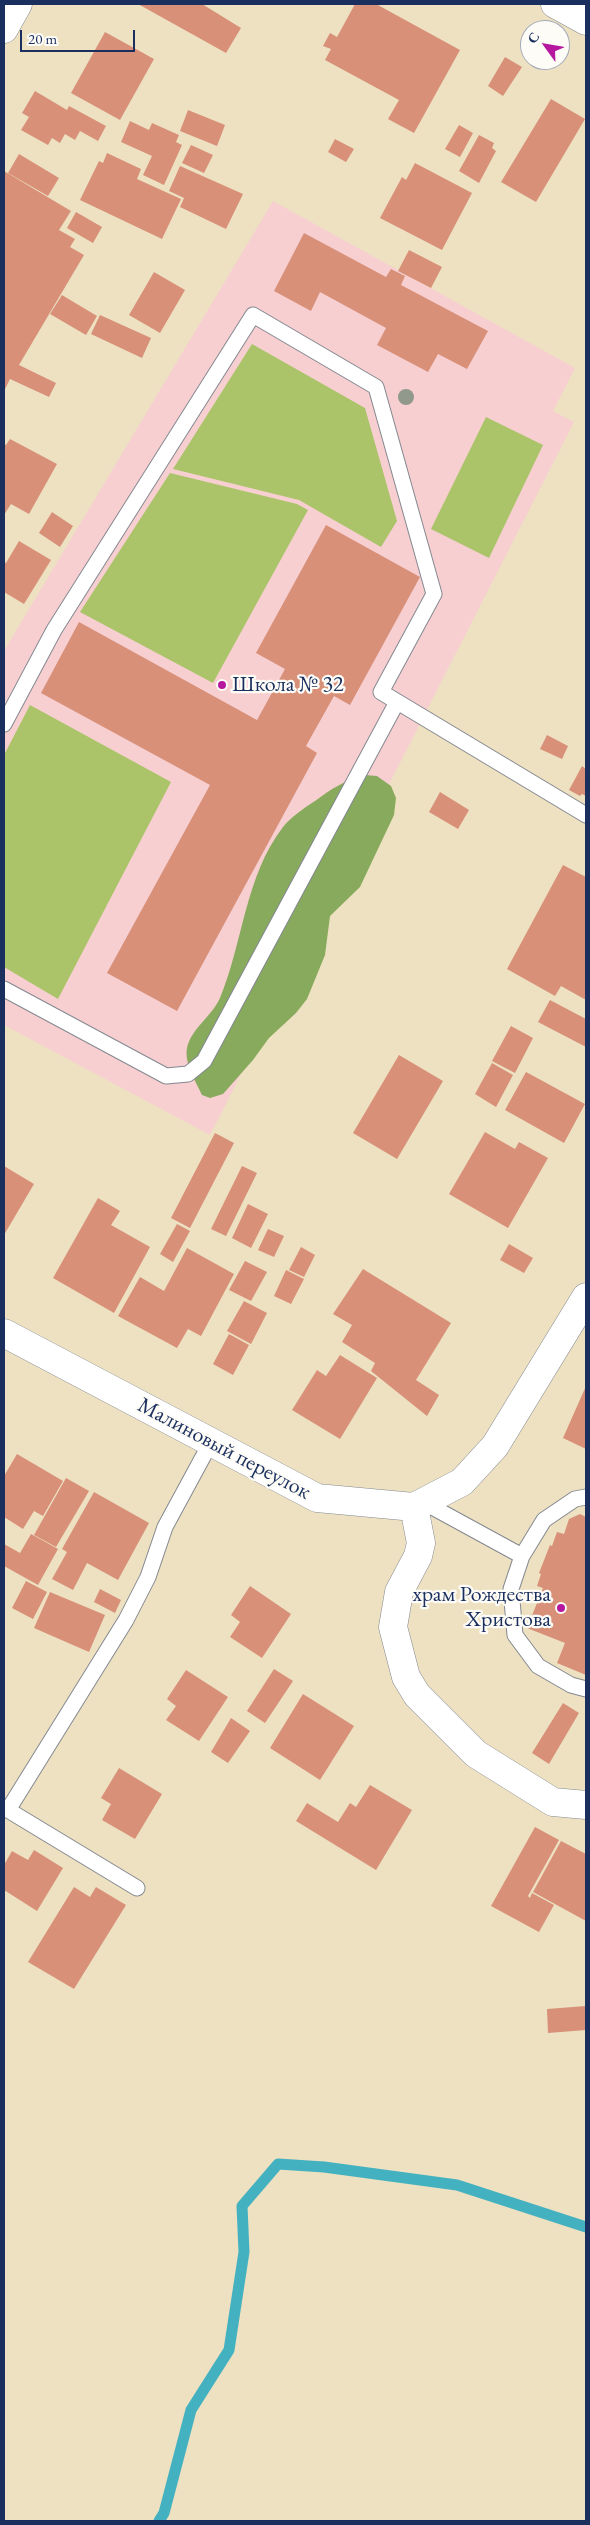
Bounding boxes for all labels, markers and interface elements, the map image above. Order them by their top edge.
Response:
scale bar [22,20,138,52]
north arrow [520,20,570,70]
text: 20 m [28,29,57,48]
text: С [523,29,543,47]
place label: Школа № 32 [232,672,344,698]
marker: Школа № 32 [216,679,228,691]
street label: Малиновый переулок [133,1392,315,1506]
place label: храм Рождества Христова [412,1582,551,1634]
marker: храм Рождества Христова [555,1602,567,1614]

